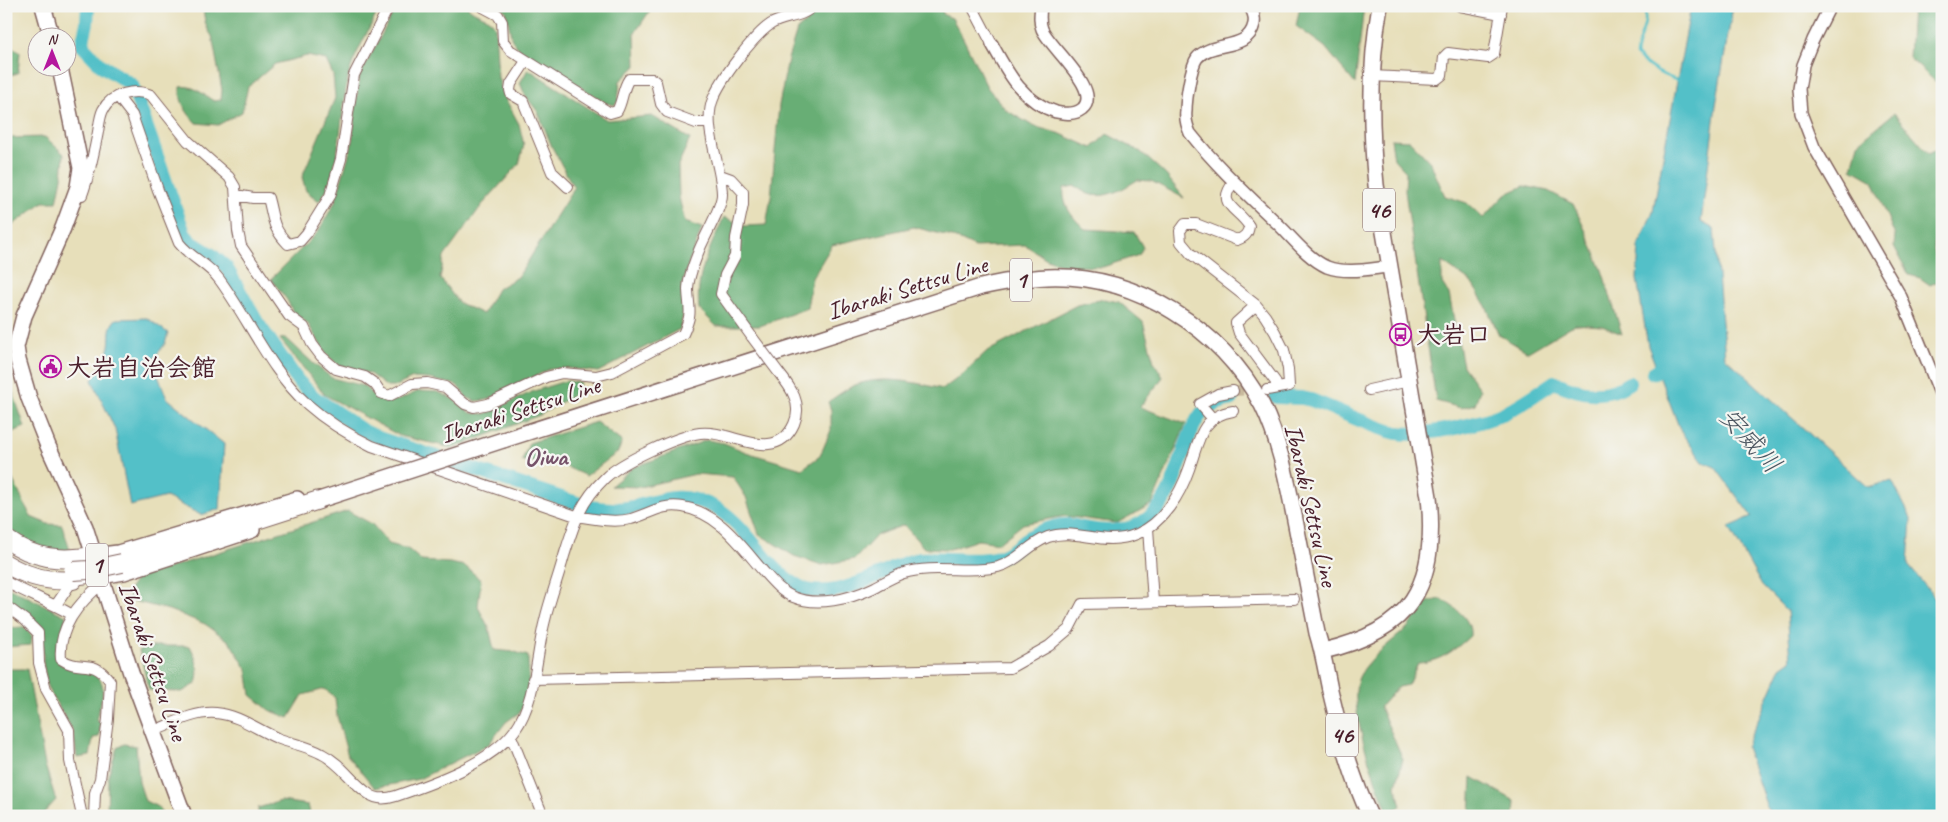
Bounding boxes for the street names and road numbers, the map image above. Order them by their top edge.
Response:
road number: 46 [1363,188,1395,232]
street label: Ibaraki Settsu Line [823,248,993,327]
road number: 1 [1010,258,1032,302]
street label: Ibaraki Settsu Line [437,369,606,451]
street label: Ibaraki Settsu Line [1277,421,1346,591]
road number: 1 [86,544,108,586]
street label: Ibaraki Settsu Line [111,578,196,747]
road number: 46 [1326,714,1358,756]

